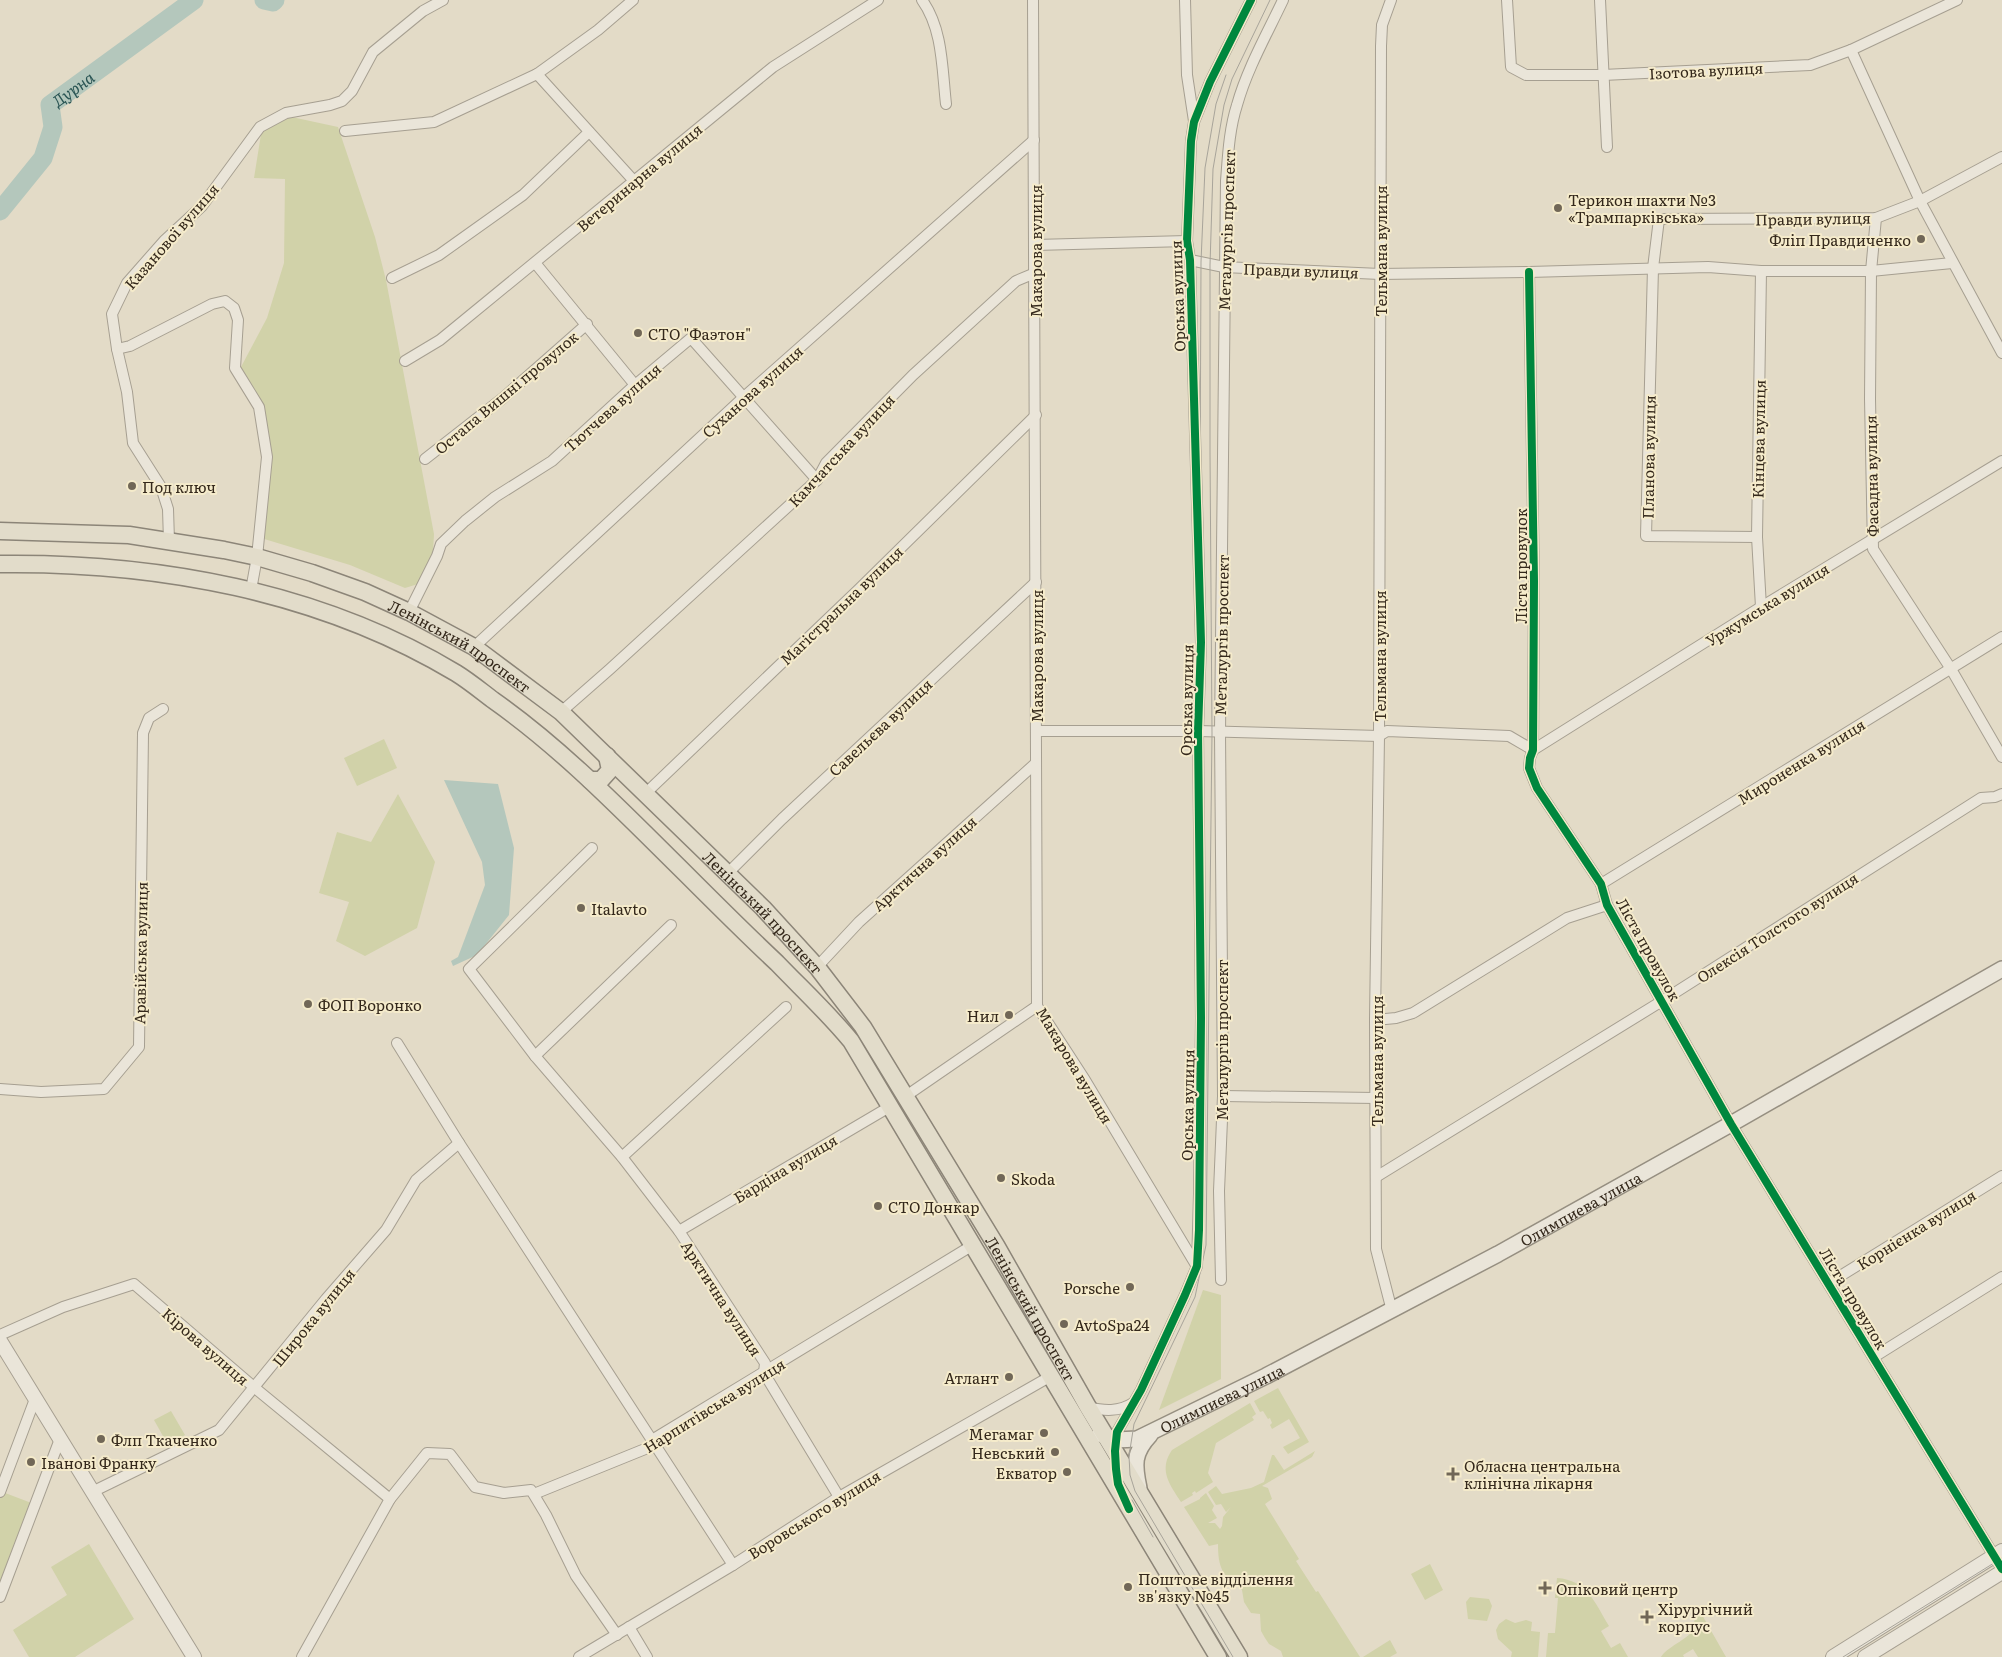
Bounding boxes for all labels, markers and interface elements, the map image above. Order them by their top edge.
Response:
street label: Ізотова вулиця [1648,56,1764,84]
water label: Дурна [46,64,99,112]
street label: Ветеринарна вулиця [571,117,707,237]
street label: Металургів проспект [1212,149,1240,311]
street label: Казанової вулиця [118,178,224,294]
street label: Макарова вулиця [1024,185,1047,317]
street label: Тельмана вулиця [1369,185,1392,317]
place label: Терикон шахти №3 «Трампарківська» [1568,188,1716,228]
marker: Терикон шахти №3 «Трампарківська» [1552,202,1564,214]
street label: Правди вулиця [1755,205,1871,231]
place label: Фліп Правдиченко [1769,228,1911,251]
marker: Фліп Правдиченко [1915,233,1927,245]
street label: Орська вулиця [1164,240,1190,352]
street label: Правди вулиця [1243,256,1359,284]
place label: СТО "Фаэтон" [648,322,751,345]
street label: Остапа Вишні провулок [429,325,583,459]
marker: СТО "Фаэтон" [632,327,644,339]
street label: Суханова вулиця [696,339,808,443]
street label: Тютчева вулиця [558,357,666,457]
street label: Кінцева вулиця [1745,379,1771,499]
street label: Камчатська вулиця [782,388,900,512]
street label: Планова вулиця [1635,395,1661,519]
street label: Фасадна вулиця [1858,415,1884,537]
place label: Под ключ [142,475,216,498]
marker: Под ключ [126,480,138,492]
street label: Ліста провулок [1509,508,1532,624]
street label: Магістральна вулиця [774,540,908,670]
street label: Металургів проспект [1208,554,1234,716]
street label: Уржумська вулиця [1701,557,1833,651]
street label: Макарова вулиця [1025,590,1048,722]
street label: Тельмана вулиця [1368,590,1391,722]
street label: Ленінський проспект [385,593,537,698]
street label: Орська вулиця [1174,644,1198,756]
street label: Савельєва вулиця [823,673,937,781]
street label: Мироненка вулиця [1733,712,1869,810]
street label: Арктична вулиця [867,810,981,916]
street label: Ленінський проспект [698,845,829,978]
street label: Олексія Толстого вулиця [1692,866,1862,988]
street label: Аравійська вулиця [127,881,153,1025]
street label: Ліста провулок [1611,893,1687,1005]
place label: Italavto [591,897,647,920]
marker: Italavto [575,902,587,914]
street label: Металургів проспект [1210,959,1233,1121]
place label: ФОП Воронко [318,993,422,1016]
street label: Тельмана вулиця [1365,995,1388,1127]
marker: ФОП Воронко [302,998,314,1010]
street label: Макарова вулиця [1031,1002,1119,1128]
place label: Нил [967,1004,999,1027]
marker: Нил [1003,1009,1015,1021]
street label: Орська вулиця [1175,1049,1199,1161]
street label: Бардіна вулиця [729,1128,841,1208]
street label: Олимпиева улица [1515,1165,1646,1251]
place label: Skoda [1011,1167,1056,1190]
marker: Skoda [995,1172,1007,1184]
street label: Корнієнка вулиця [1852,1183,1980,1275]
place label: СТО Донкар [888,1195,979,1218]
marker: СТО Донкар [872,1200,884,1212]
street label: Ленінський проспект [981,1231,1082,1385]
street label: Арктична вулиця [676,1236,768,1360]
street label: Ліста провулок [1814,1243,1894,1353]
street label: Широка вулиця [266,1263,360,1371]
place label: Porsche [1063,1276,1120,1299]
marker: Porsche [1124,1281,1136,1293]
street label: Кірова вулиця [157,1302,255,1390]
place label: AvtoSpa24 [1074,1313,1150,1336]
marker: AvtoSpa24 [1058,1318,1070,1330]
street label: Нарпитівська вулиця [639,1352,789,1458]
street label: Олимпиева улица [1155,1357,1288,1438]
place label: Атлант [944,1366,999,1389]
marker: Атлант [1003,1371,1015,1383]
place label: Мегамаг [969,1422,1034,1445]
marker: Мегамаг [1038,1427,1050,1439]
place label: Флп Ткаченко [111,1428,218,1451]
marker: Флп Ткаченко [95,1433,107,1445]
place label: Невський [971,1441,1045,1464]
marker: Невський [1049,1446,1061,1458]
place label: Іванові Франку [41,1451,157,1474]
place label: Обласна центральна клінічна лікарня [1464,1454,1621,1494]
marker: Іванові Франку [25,1456,37,1468]
place label: Екватор [996,1461,1057,1484]
street label: Воровського вулиця [743,1464,885,1564]
marker: Екватор [1061,1466,1073,1478]
marker: Обласна центральна клінічна лікарня [1446,1467,1460,1481]
place label: Поштове відділення зв'язку №45 [1138,1567,1294,1607]
place label: Опіковий центр [1556,1577,1678,1600]
marker: Поштове відділення зв'язку №45 [1122,1581,1134,1593]
marker: Опіковий центр [1538,1581,1552,1595]
place label: Хірургічний корпус [1658,1597,1753,1637]
marker: Хірургічний корпус [1640,1610,1654,1624]

